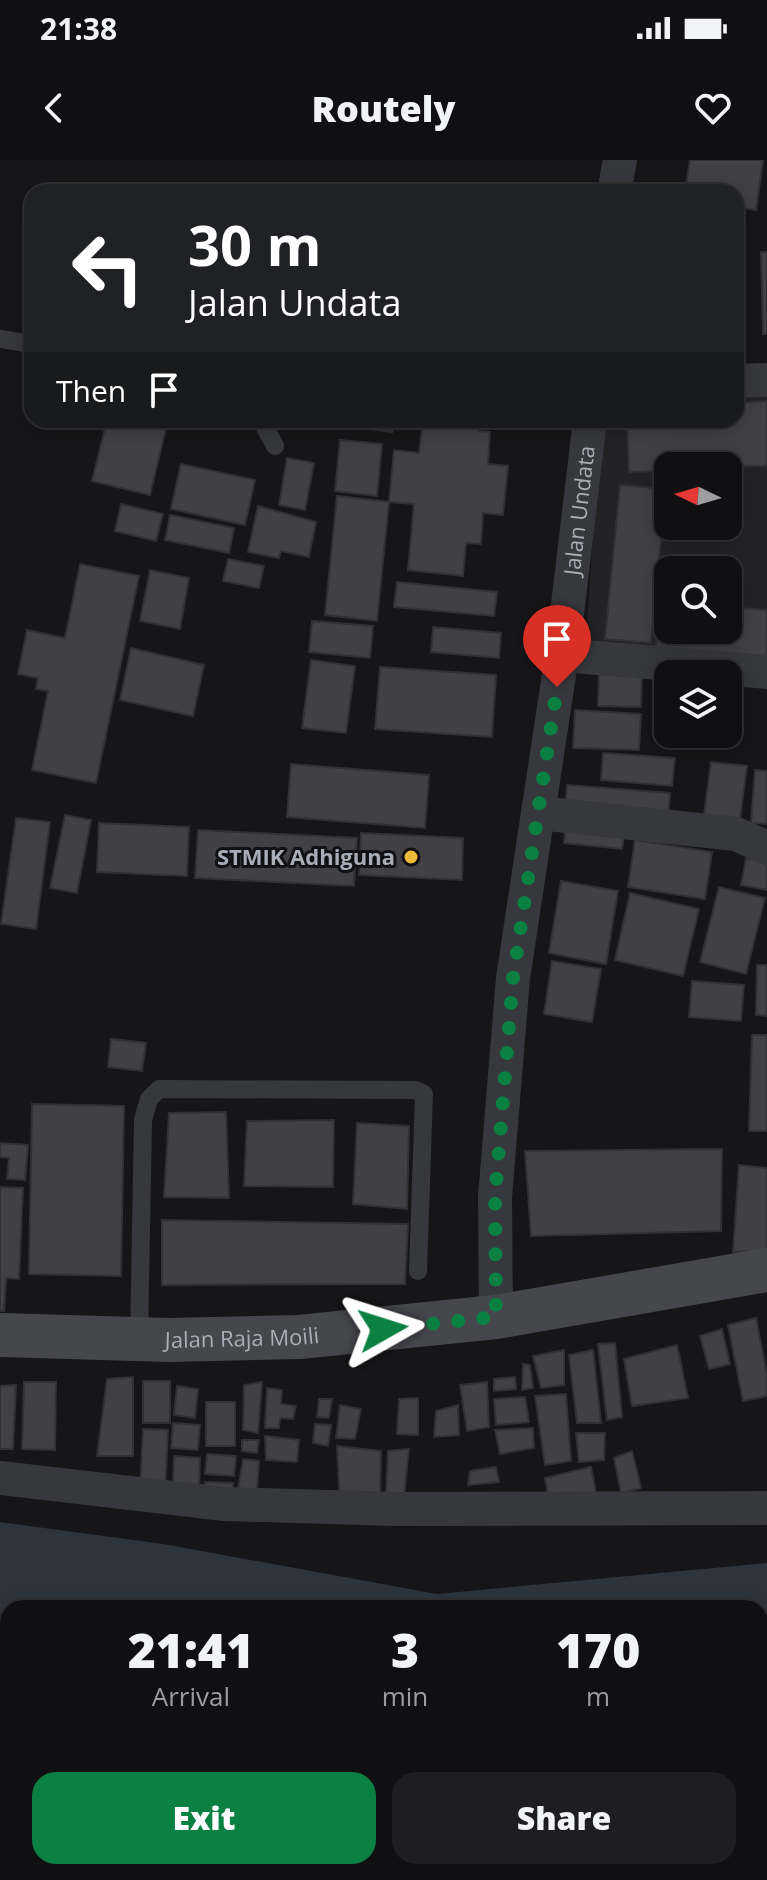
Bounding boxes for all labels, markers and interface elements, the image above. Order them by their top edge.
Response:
text: 21:38 [40,8,117,49]
text: Routely [312,84,455,133]
icon: back [32,86,76,130]
icon: heart [691,86,735,130]
text: 30 m [188,206,322,282]
icon: left [56,216,160,320]
text: Jalan Undata [188,278,401,327]
icon: arrive [142,368,186,412]
text: Then [56,370,126,411]
street label: Jalan Undata [555,444,601,579]
north arrow [654,452,742,540]
map controls [654,452,742,748]
button: search [654,556,742,644]
pin [523,605,591,687]
icon: arrive [535,617,579,661]
button: layers [654,660,742,748]
place label: STMIK Adhiguna [217,841,395,871]
marker: STMIK Adhiguna [402,848,420,866]
position arrow [341,1287,425,1371]
street label: Jalan Raja Moili [162,1319,320,1354]
text: 21:41 [128,1617,254,1682]
text: 3 [391,1617,419,1682]
text: 170 [556,1617,640,1682]
text: Arrival [152,1678,230,1714]
text: min [382,1678,428,1714]
text: m [586,1678,610,1714]
button: Exit [32,1772,376,1864]
button: Share [392,1772,736,1864]

